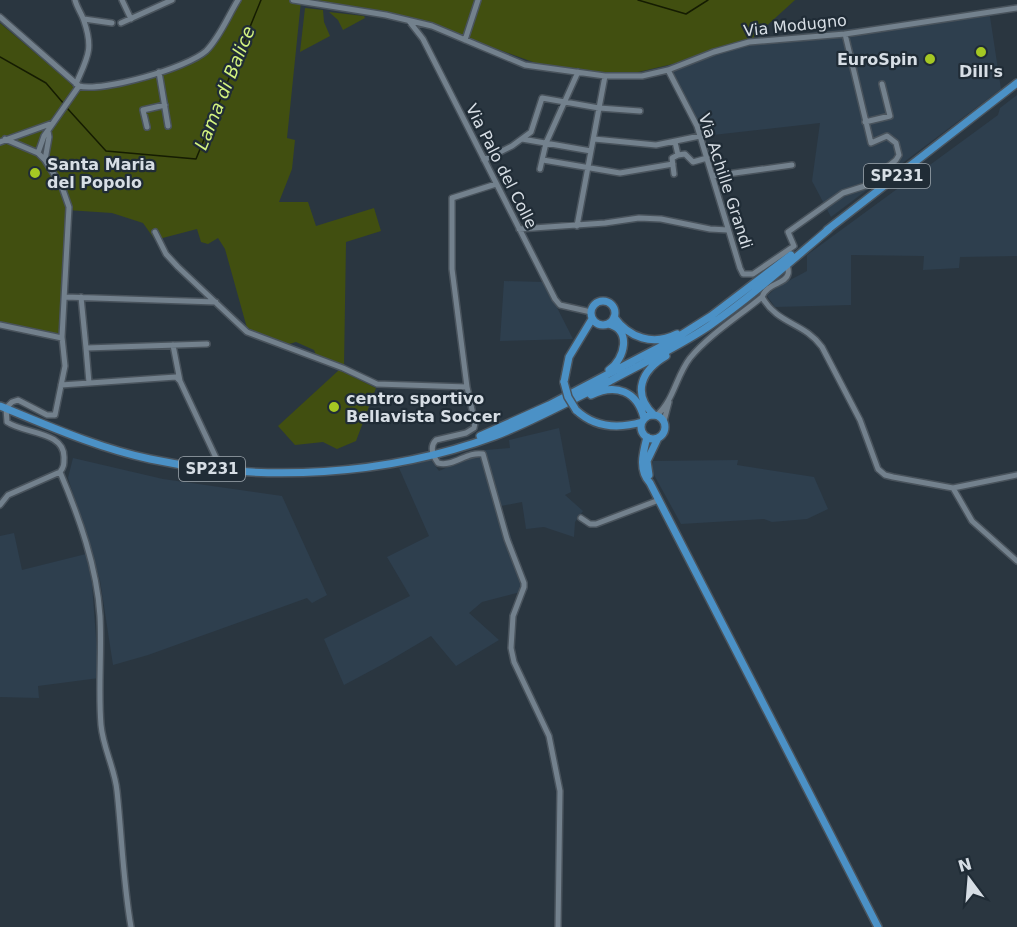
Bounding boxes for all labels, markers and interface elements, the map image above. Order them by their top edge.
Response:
street label: Via Modugno [742,11,848,40]
water label: Lama di Balice [190,23,259,153]
marker: Dill's [974,45,988,59]
place label: EuroSpin [837,50,918,69]
marker: EuroSpin [923,52,937,66]
place label: Dill's [959,62,1003,81]
street label: Via Palo del Colle [462,101,541,232]
street label: Via Achille Grandi [695,111,756,251]
place label: Santa Maria del Popolo [47,155,156,192]
road number: SP231 [864,164,930,188]
marker: Santa Maria del Popolo [28,166,42,180]
place label: centro sportivo Bellavista Soccer [346,389,501,426]
marker: centro sportivo Bellavista Soccer [327,400,341,414]
road number: SP231 [179,457,245,481]
north arrow [939,849,999,909]
text: N [956,854,974,876]

